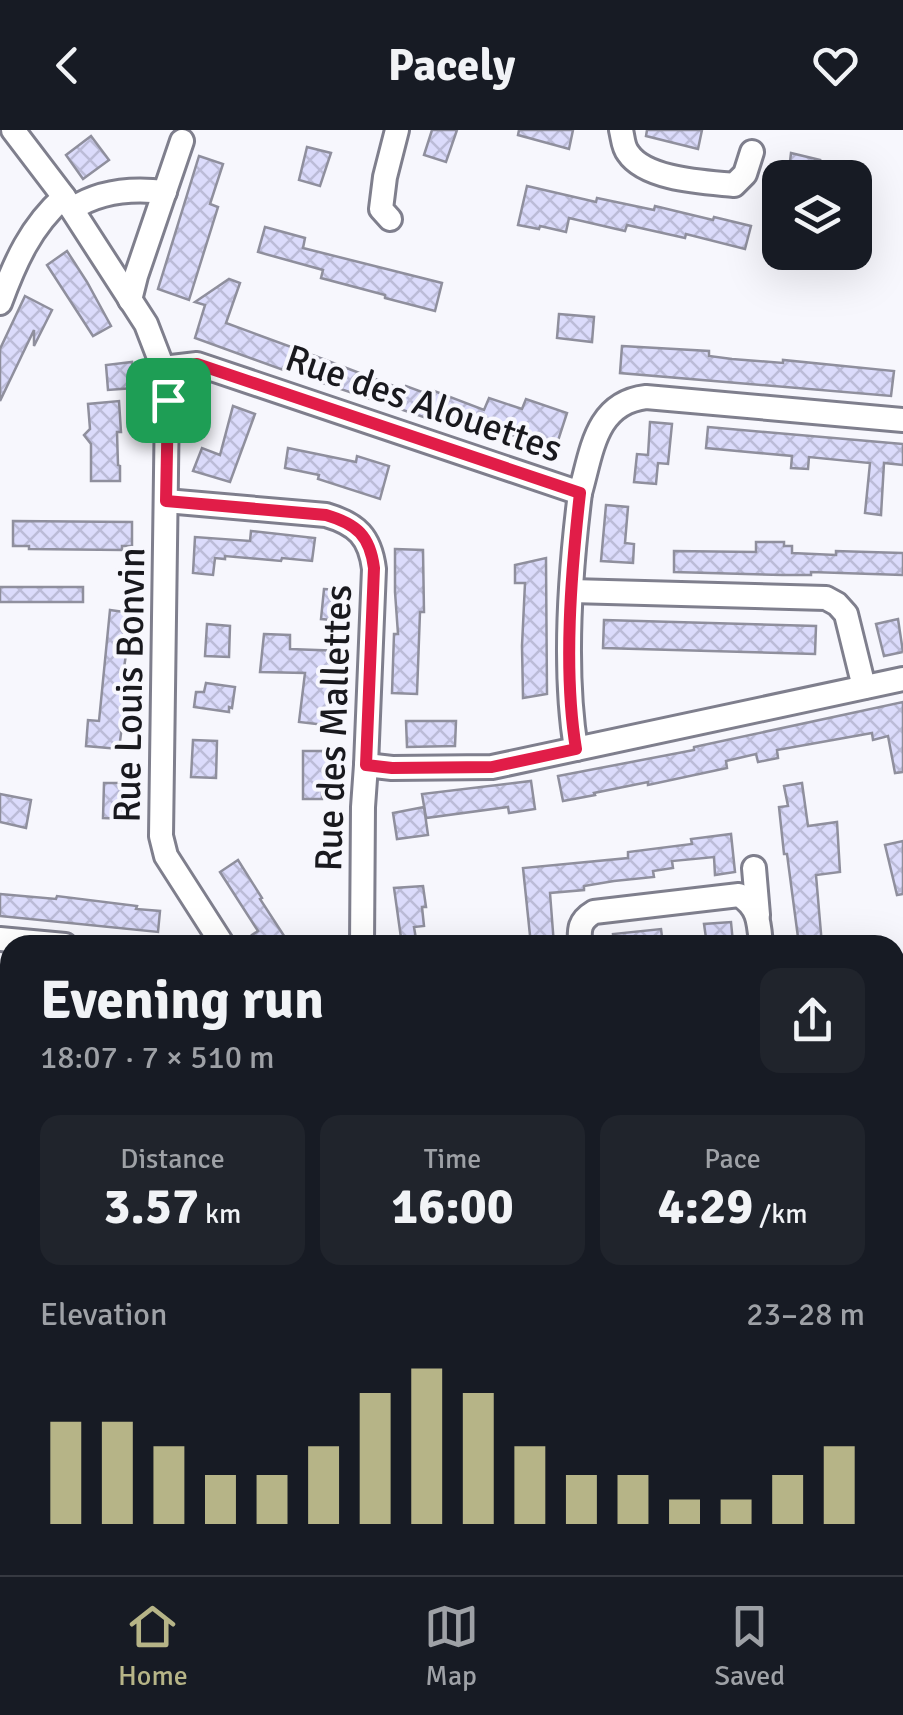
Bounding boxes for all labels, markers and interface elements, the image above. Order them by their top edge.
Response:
icon: back [40,38,95,93]
text: Pacely [388,38,515,93]
icon: heart [808,38,863,93]
map controls [762,160,872,270]
button: layers [762,160,872,270]
street label: Rue des Alouettes [279,334,568,473]
pin [126,358,211,443]
icon: arrive [141,373,196,428]
street label: Rue Louis Bonvin [104,547,155,823]
street label: Rue des Mallettes [305,584,362,872]
text: Evening run [40,966,324,1034]
button: share [760,968,865,1073]
text: 18:07 · 7 × 510 m [40,1038,275,1077]
text: Distance [120,1142,225,1176]
text: Time [424,1142,481,1176]
text: Pace [704,1142,761,1176]
text: 3.57 [104,1176,199,1238]
text: 16:00 [391,1176,514,1238]
text: 4:29 [657,1176,753,1238]
text: km [199,1197,241,1231]
text: /km [753,1197,808,1231]
text: Elevation [40,1295,167,1334]
text: 23–28 m [746,1295,865,1334]
tab: Home [118,1599,188,1693]
tab: Map [424,1599,479,1693]
tab: Saved [715,1599,785,1693]

